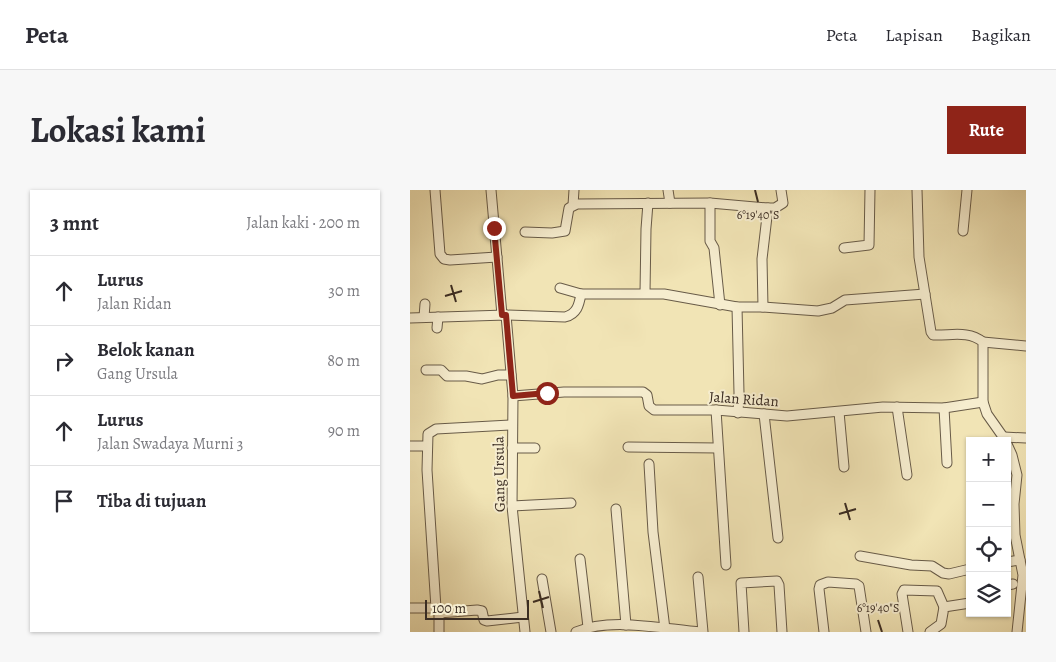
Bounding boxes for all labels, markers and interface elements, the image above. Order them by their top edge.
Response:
text: Peta [25,19,69,51]
text: Peta [826,23,857,47]
text: Lapisan [885,23,943,47]
text: Bagikan [971,23,1031,47]
text: Lokasi kami [30,106,206,154]
button: Rute [947,106,1026,154]
text: 6°19'40"S [737,207,779,223]
text: 3 mnt [50,209,99,237]
text: Jalan kaki · 200 m [246,212,360,234]
route end [483,217,506,240]
text: Lurus [97,267,143,293]
icon: ahead [50,277,78,305]
text: 30 m [328,280,360,302]
text: Jalan Ridan [97,293,171,315]
text: Belok kanan [97,337,195,363]
icon: right [50,347,78,375]
text: 80 m [327,350,360,372]
text: Gang Ursula [97,363,178,385]
route start [536,382,559,405]
street label: Jalan Ridan [708,387,780,411]
text: Lurus [97,407,143,433]
icon: ahead [50,417,78,445]
text: 90 m [328,420,360,442]
text: Jalan Swadaya Murni 3 [97,433,244,455]
street label: Gang Ursula [488,436,510,512]
map controls [966,437,1011,617]
button: + [966,437,1011,482]
button: − [966,482,1011,527]
icon: arrive [50,487,78,515]
text: Tiba di tujuan [97,488,206,514]
button: locate [966,527,1011,572]
button: layers [966,572,1011,617]
scale bar [425,597,529,620]
text: 100 m [432,599,466,618]
text: 6°19'40"S [857,600,899,616]

